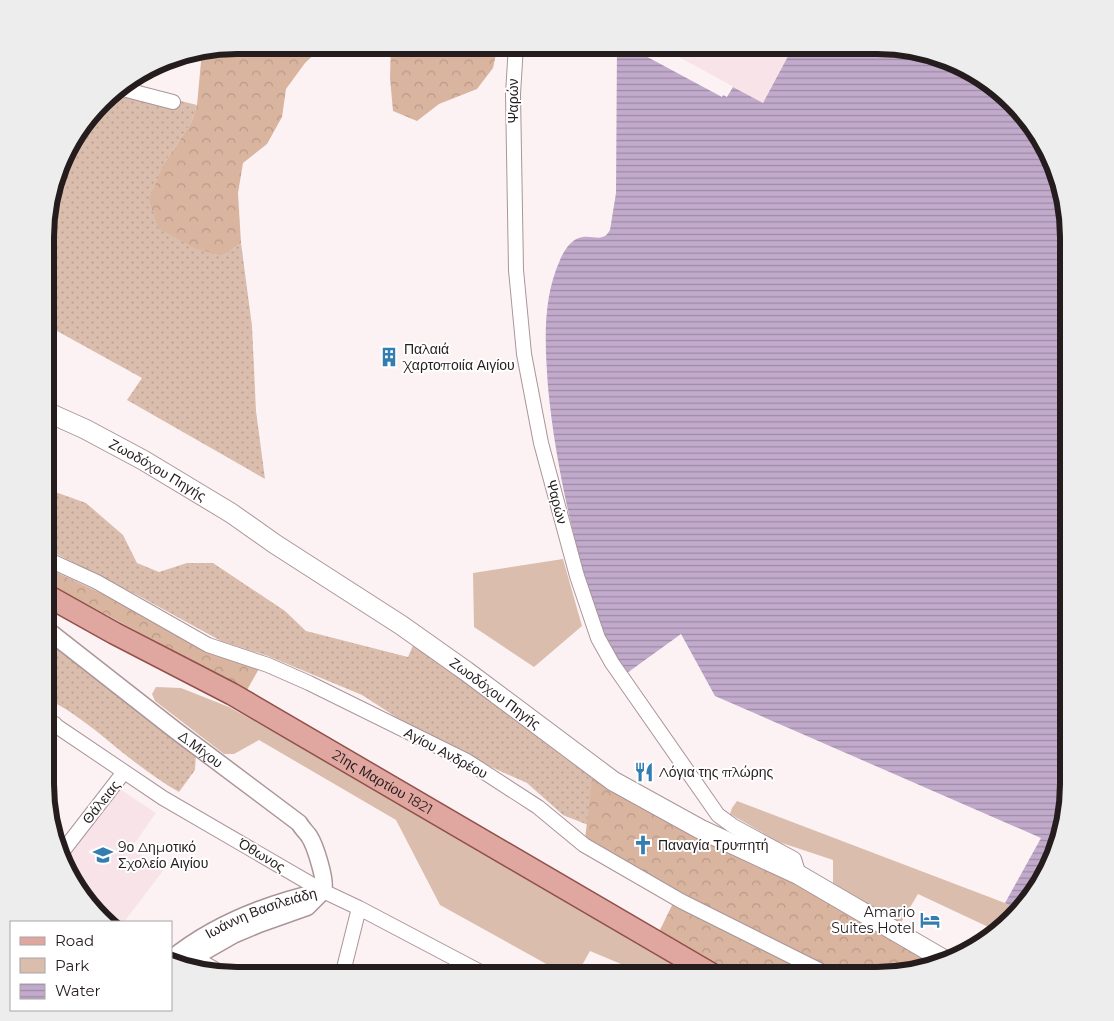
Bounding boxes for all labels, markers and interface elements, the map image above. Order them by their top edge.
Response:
street label: Ψαρών [504,78,522,124]
place label: Παλαιά Χαρτοποιία Αιγίου [402,340,515,374]
building icon: Παλαιά Χαρτοποιία Αιγίου [378,346,400,368]
street label: Ζωοδόχου Πηγής [106,435,210,505]
street label: Ψαρών [542,478,572,526]
street label: Ζωοδόχου Πηγής [446,653,545,733]
street label: Αγίου Ανδρέου [401,723,491,783]
street label: Δ.Μίχου [175,727,227,772]
street label: 21ης Μαρτίου 1821 [329,745,436,818]
restaurant icon: Λόγια της πλώρης [633,761,655,783]
place label: Λόγια της πλώρης [659,763,774,781]
street label: Θάλειας [78,776,124,828]
street label: Όθωνος [235,834,289,876]
church icon: Παναγία Τρυπητή [632,834,654,856]
place label: Παναγία Τρυπητή [658,836,769,854]
place label: 9ο Δημοτικό Σχολείο Αιγίου [118,838,208,872]
school or university icon: 9ο Δημοτικό Σχολείο Αιγίου [92,844,114,866]
street label: Ιωάννη Βασιλειάδη [202,884,318,943]
place label: Amario Suites Hotel [831,903,915,937]
hotel icon: Amario Suites Hotel [919,909,941,931]
legend [10,921,172,1011]
text: Road [55,931,94,950]
text: Park [55,956,89,975]
text: Water [55,981,101,1000]

